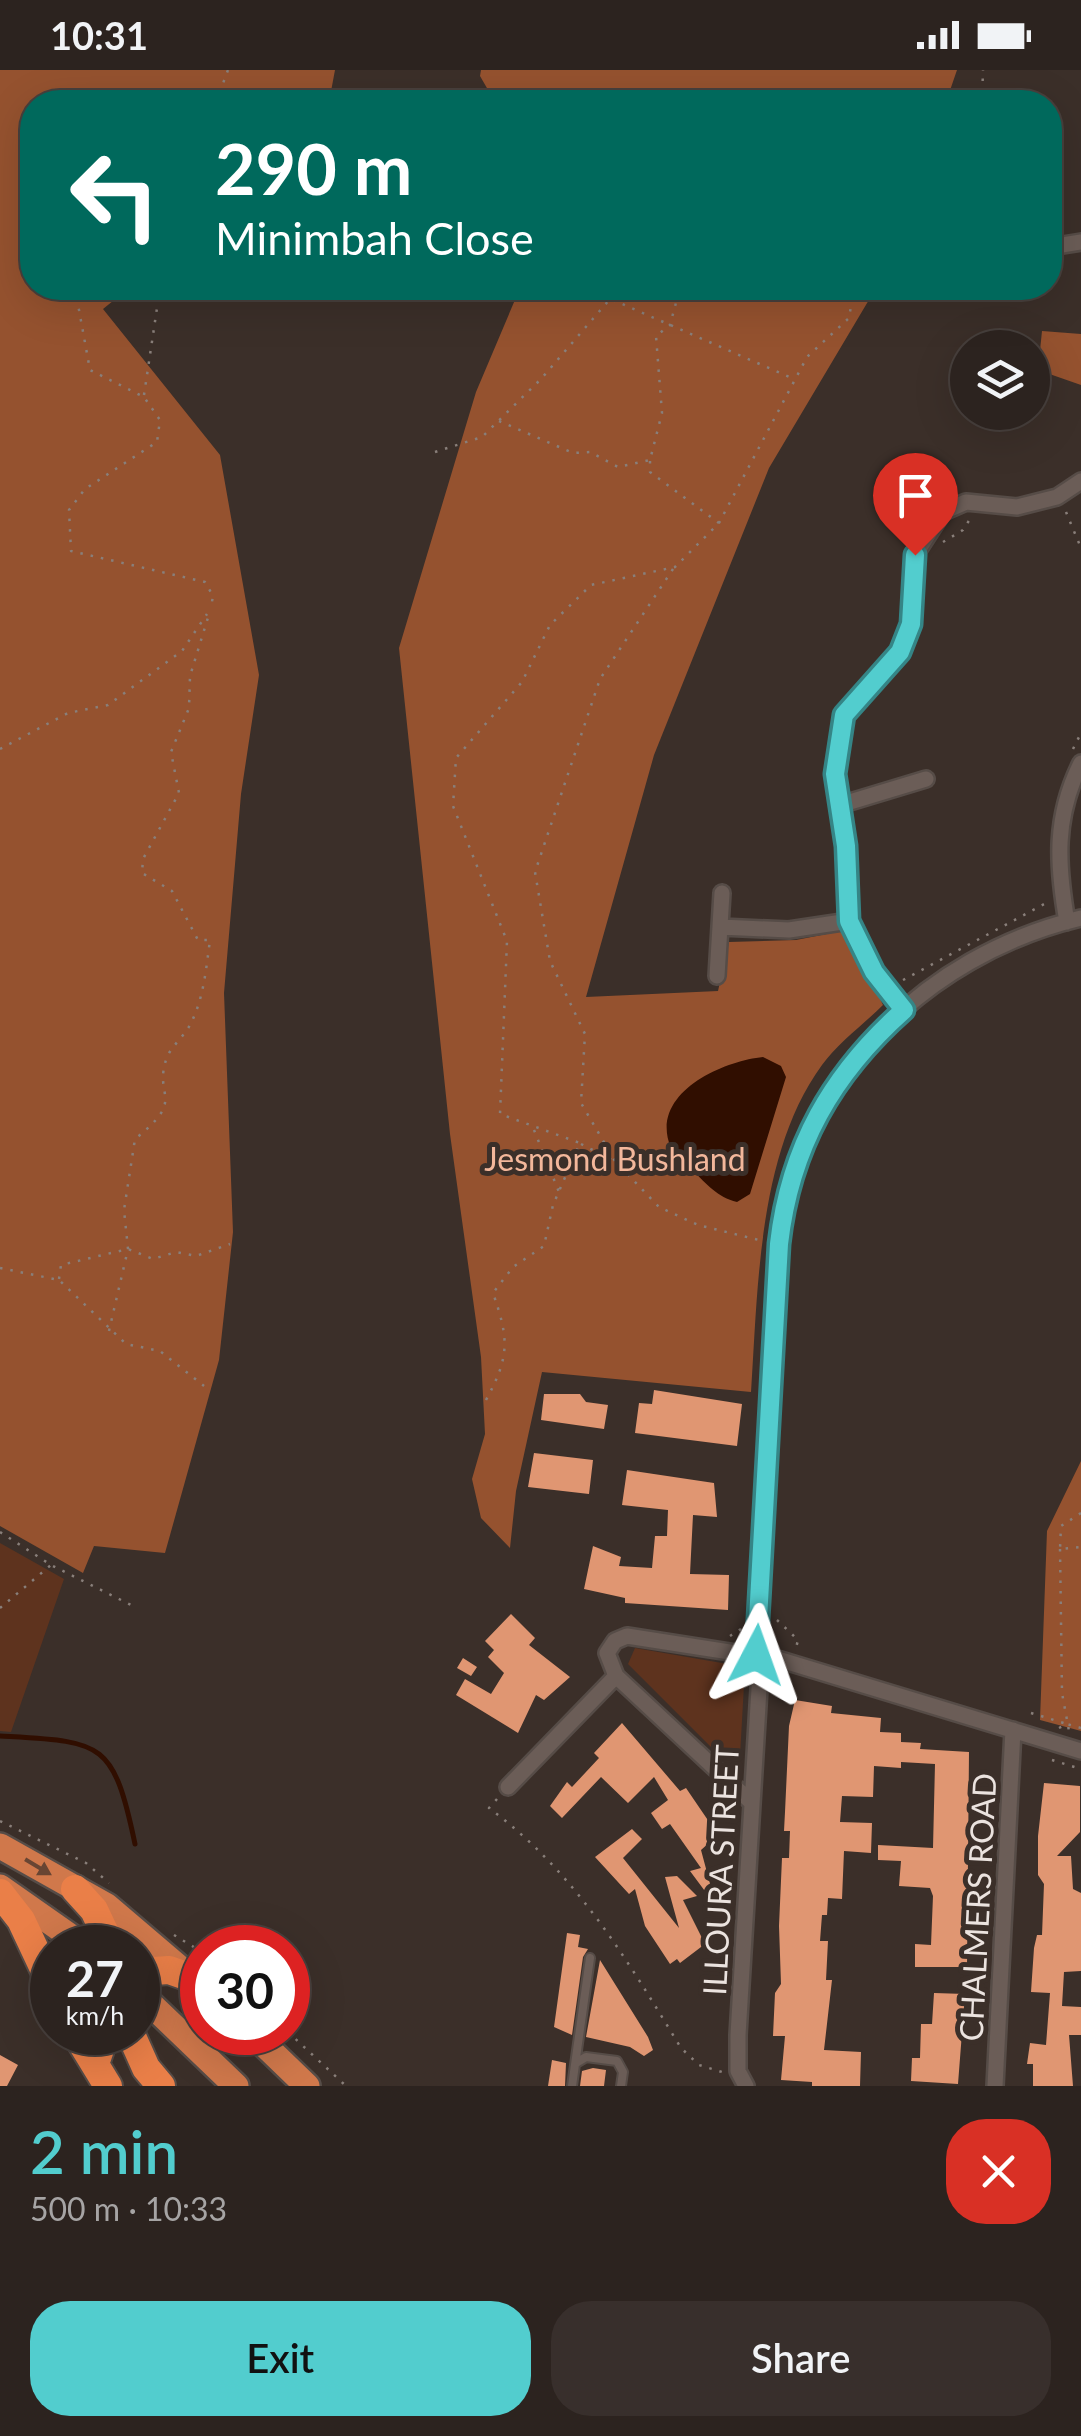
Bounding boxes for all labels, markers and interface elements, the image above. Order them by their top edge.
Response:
text: 10:31 [50,12,148,58]
text: 290 m [215,126,412,210]
icon: left [50,130,180,260]
text: Minimbah Close [215,211,534,265]
map controls [950,330,1050,430]
button: layers [950,330,1050,430]
pin [873,453,958,556]
icon: arrive [888,468,943,523]
park label: Jesmond Bushland [484,1139,746,1178]
position arrow [704,1603,808,1707]
street label: ILLOURA STREET [694,1744,746,1996]
street label: CHALMERS ROAD [950,1772,1004,2042]
one-way arrow [24,1857,52,1875]
speed limit sign: 30 [180,1925,310,2055]
text: 27 [66,1948,124,2008]
text: km/h [66,2000,124,2030]
text: 2 min [30,2115,178,2187]
button: close [946,2119,1051,2224]
text: 500 m · 10:33 [30,2189,227,2228]
button: Exit [30,2301,531,2416]
button: Share [551,2301,1051,2416]

